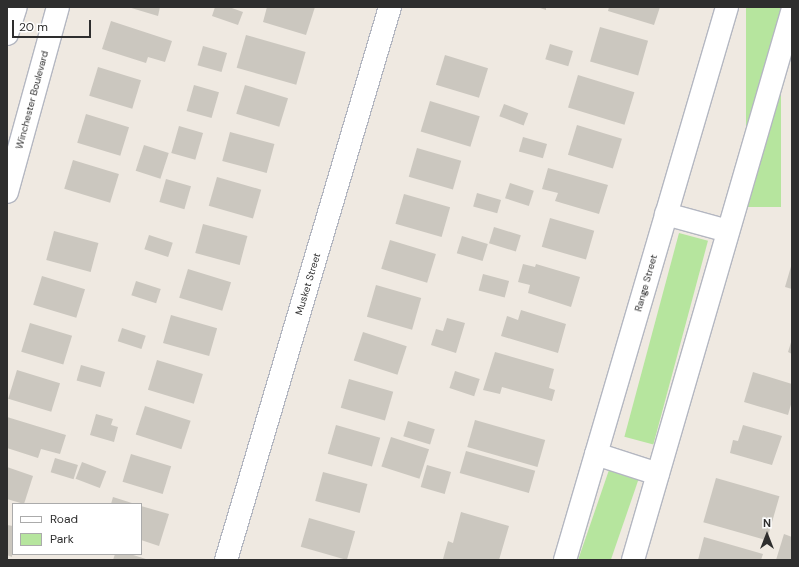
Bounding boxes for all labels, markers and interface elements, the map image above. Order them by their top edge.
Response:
scale bar [14,12,93,38]
text: 20 m [19,19,48,35]
street label: Winchester Boulevard [13,50,51,150]
street label: Musket Street [293,252,323,316]
street label: Range Street [632,253,660,313]
legend [12,503,142,555]
text: Road [50,511,78,527]
north arrow [747,515,787,555]
text: N [763,516,771,530]
text: Park [50,531,74,547]

